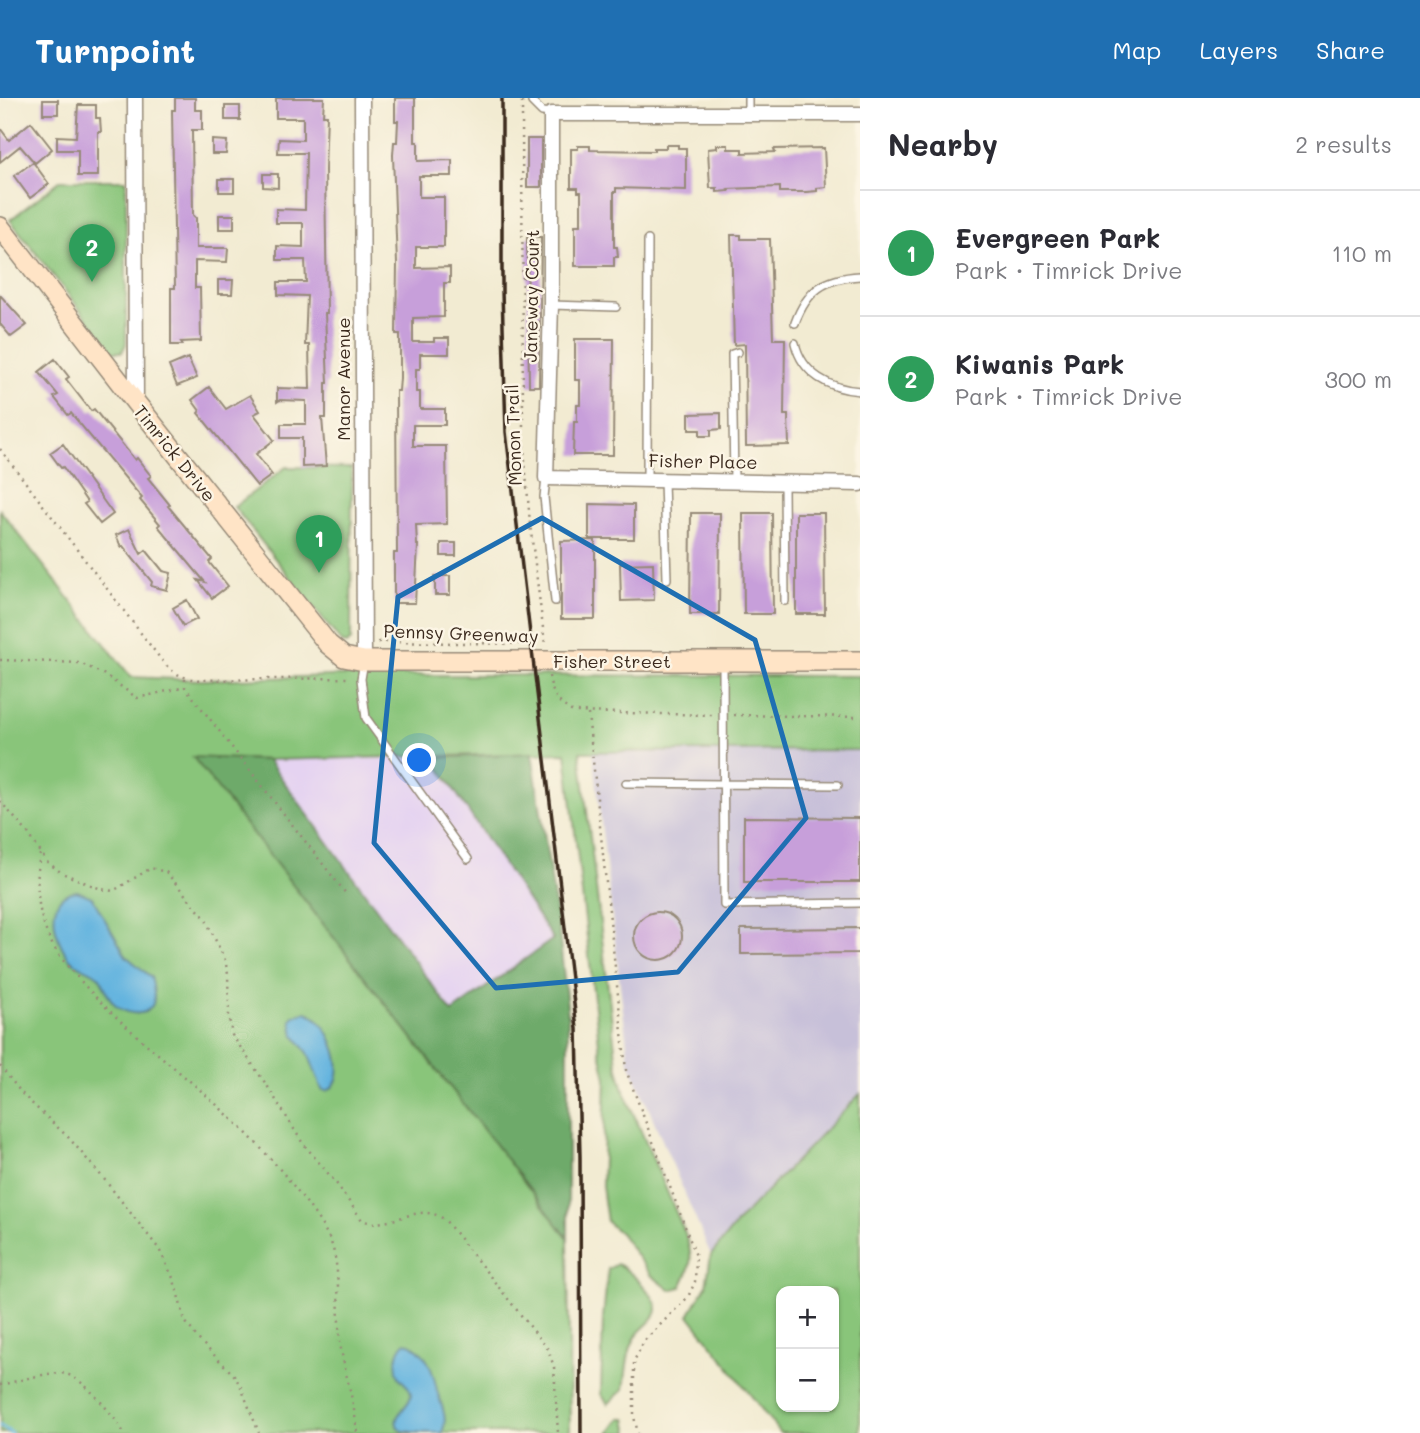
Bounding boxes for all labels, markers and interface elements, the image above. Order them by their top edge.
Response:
text: Turnpoint [35,28,195,71]
text: Map [1113,34,1161,65]
text: Layers [1199,34,1278,65]
text: Share [1316,34,1385,65]
text: Nearby [888,124,998,164]
text: 2 results [1295,129,1392,159]
text: Evergreen Park [955,221,1160,255]
pin: 2 [69,224,115,282]
street label: Janeway Court [518,229,544,363]
text: 1 [906,238,916,268]
text: 110 m [1332,238,1392,268]
text: Park · Timrick Drive [955,255,1183,285]
street label: Manor Avenue [331,317,355,441]
text: Kiwanis Park [955,347,1124,381]
text: 2 [905,364,917,394]
text: 300 m [1324,364,1392,394]
text: Park · Timrick Drive [955,381,1183,411]
street label: Monon Trail [499,384,527,486]
street label: Timrick Drive [129,400,221,506]
street label: Fisher Place [648,448,758,474]
pin: 1 [296,515,342,573]
street label: Pennsy Greenway [383,618,539,648]
street label: Fisher Street [553,649,671,673]
your location [402,743,436,777]
map controls [776,1286,839,1412]
button: + [776,1286,839,1349]
button: − [776,1349,839,1412]

